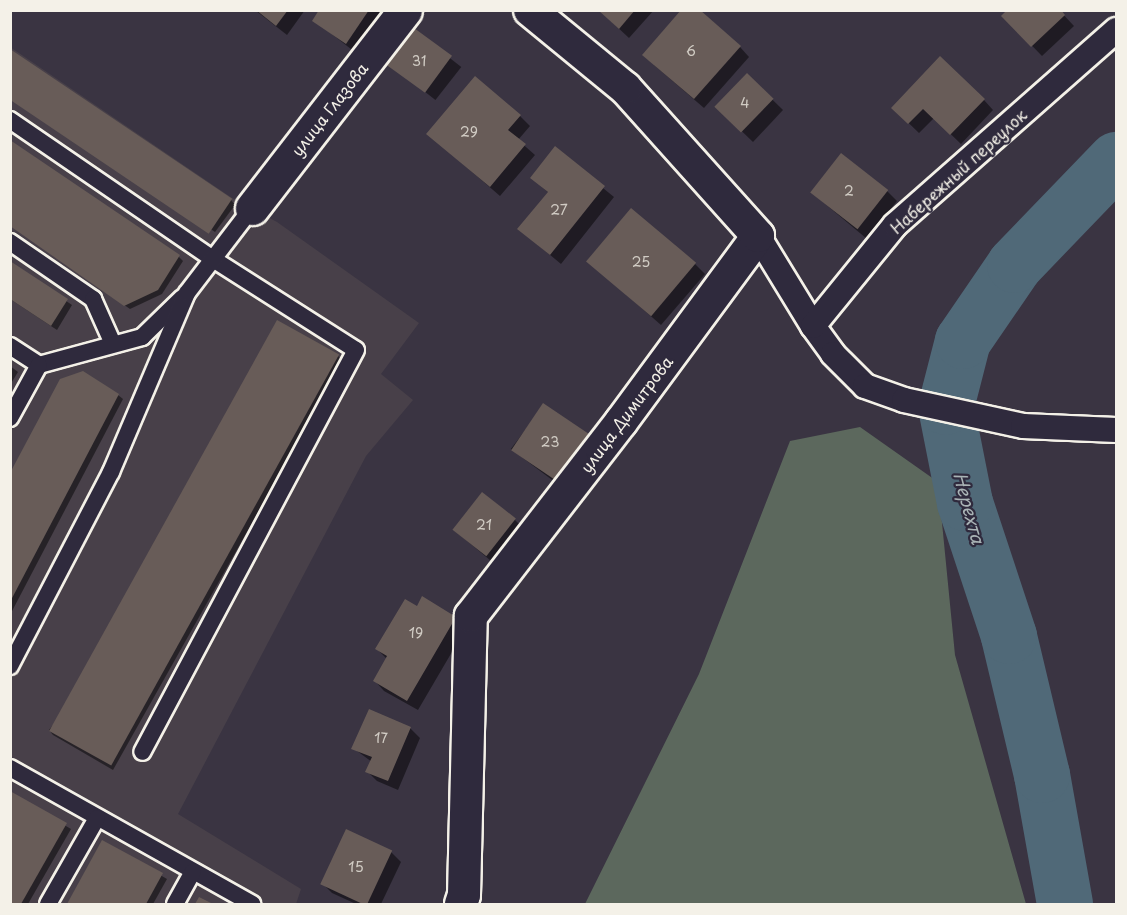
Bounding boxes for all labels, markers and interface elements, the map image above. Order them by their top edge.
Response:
house number: 6 [686,43,696,59]
house number: 31 [412,53,426,69]
street label: улица Глазова [287,59,371,159]
house number: 4 [740,95,750,111]
street label: Набережный переулок [886,105,1030,237]
house number: 29 [460,124,478,140]
house number: 2 [844,183,854,199]
house number: 27 [550,202,568,218]
house number: 25 [632,254,650,270]
street label: улица Димитрова [576,351,676,477]
house number: 23 [541,434,559,450]
water label: Нерехта [949,470,989,546]
house number: 21 [476,517,492,533]
house number: 19 [409,625,423,641]
house number: 17 [374,730,388,746]
house number: 15 [348,859,364,875]

